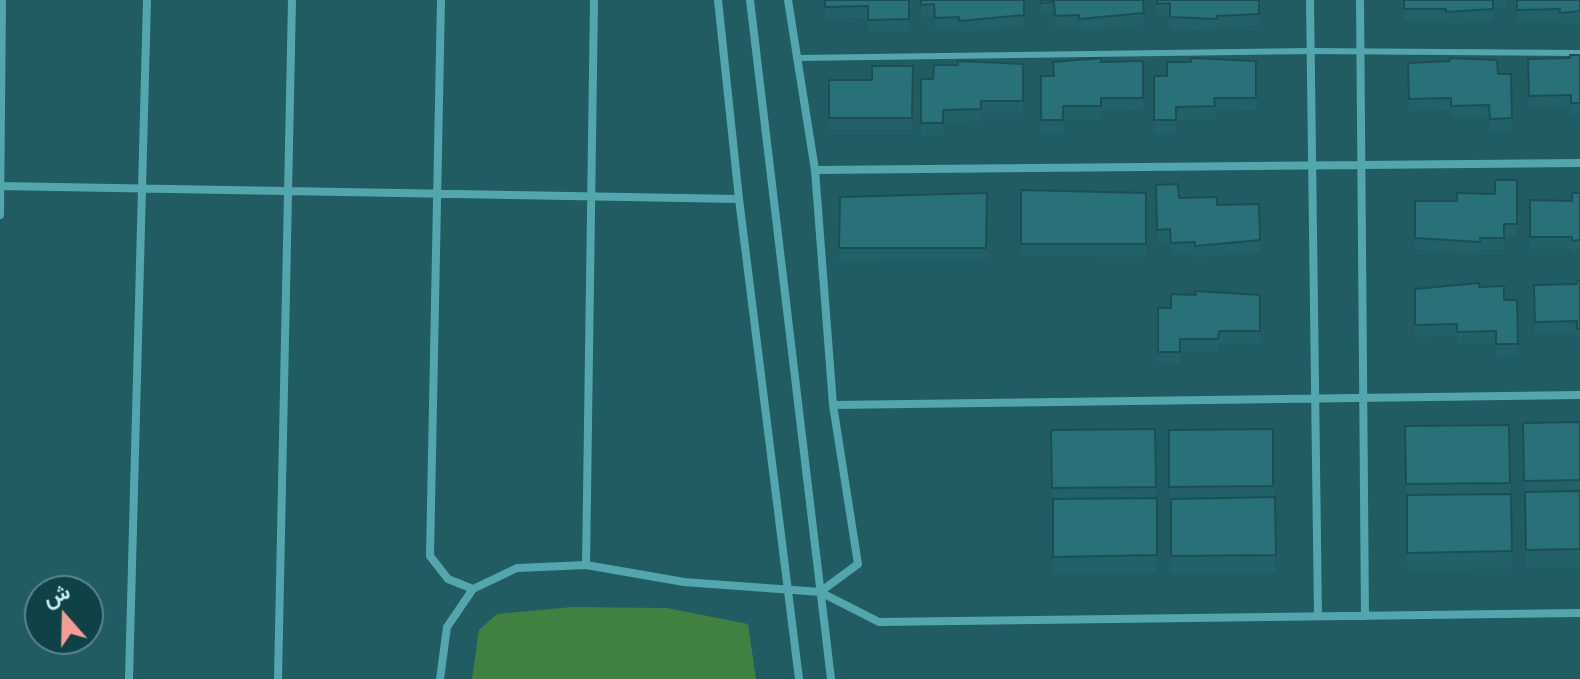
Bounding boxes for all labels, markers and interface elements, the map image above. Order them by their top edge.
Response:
north arrow [24,575,104,655]
text: ش [39,575,74,614]

